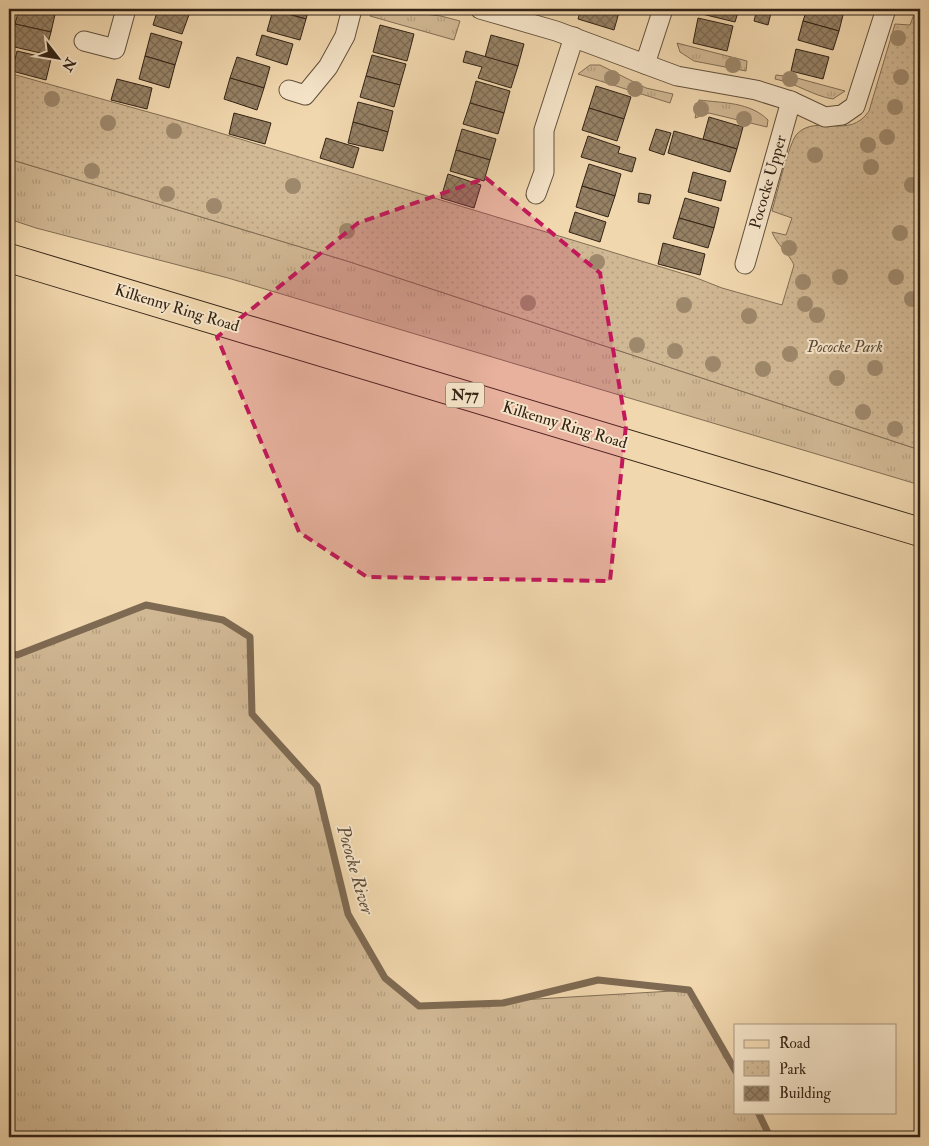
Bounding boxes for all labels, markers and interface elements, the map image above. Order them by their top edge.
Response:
north arrow [32,32,82,82]
text: N [58,54,80,75]
street label: Pococke Upper [745,133,792,231]
street label: Kilkenny Ring Road [112,280,242,336]
park label: Pococke Park [806,337,883,357]
road number: N77 [446,382,484,408]
street label: Kilkenny Ring Road [500,397,630,453]
water label: Pococke River [331,822,379,918]
legend [734,1024,896,1114]
text: Road [779,1034,811,1053]
text: Park [779,1060,806,1079]
text: Building [779,1084,831,1103]

